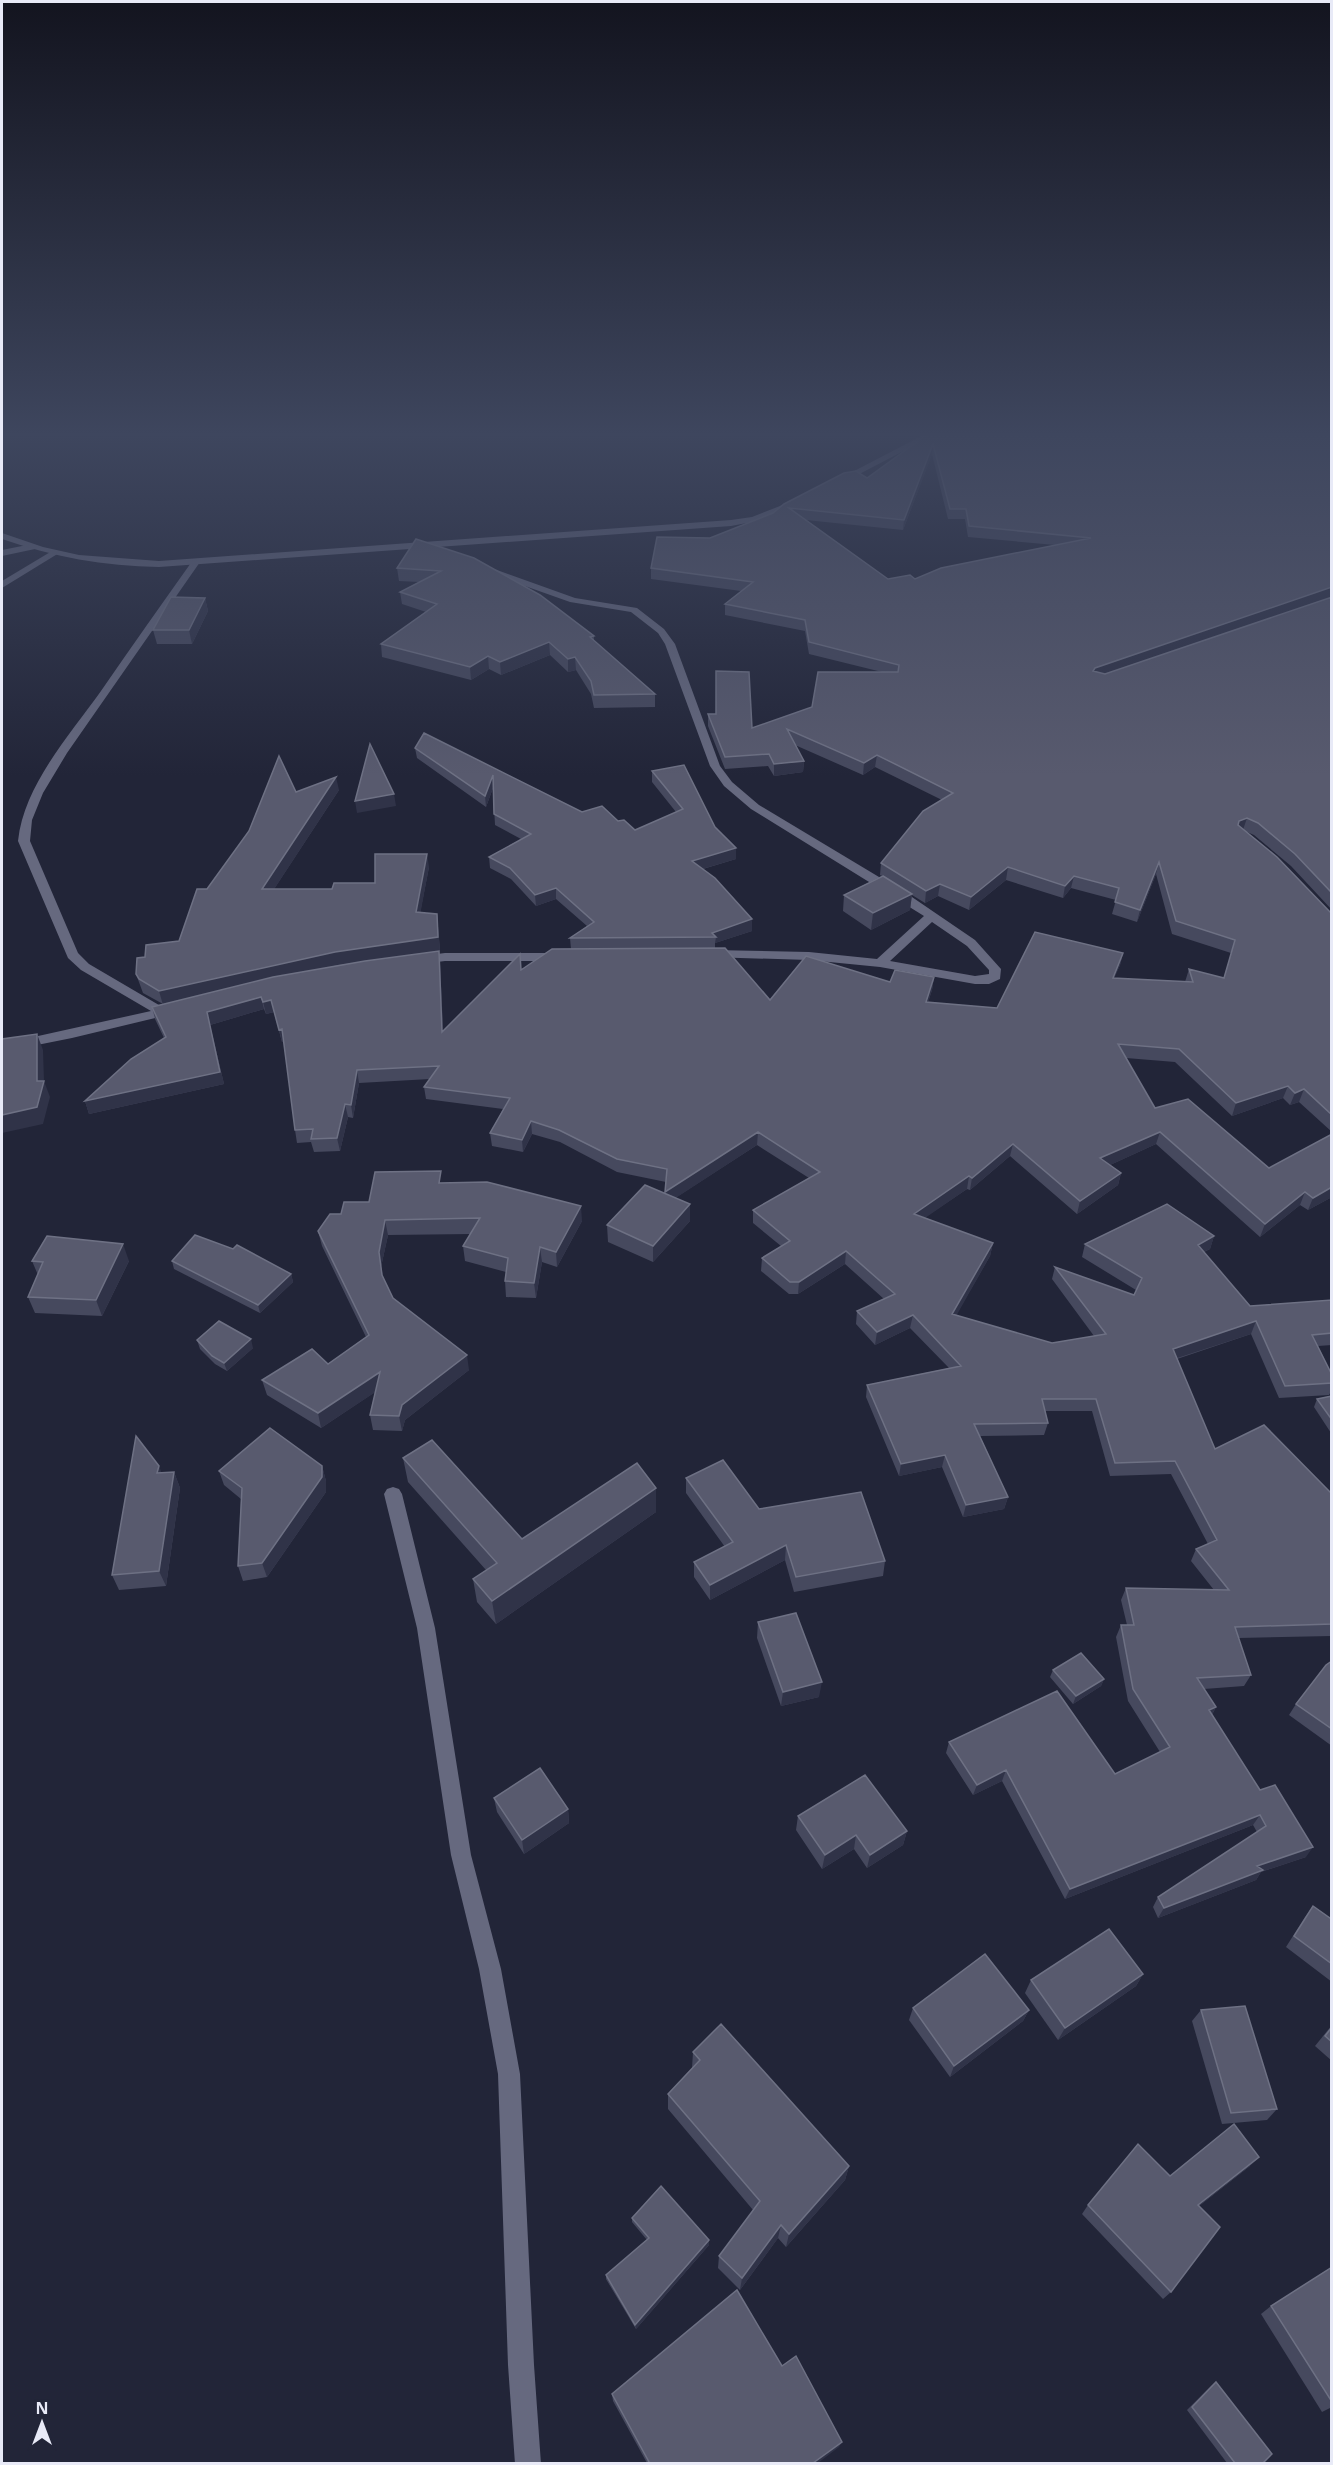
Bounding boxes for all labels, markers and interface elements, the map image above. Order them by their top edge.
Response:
north arrow [12,2393,72,2453]
text: N [35,2397,49,2419]

